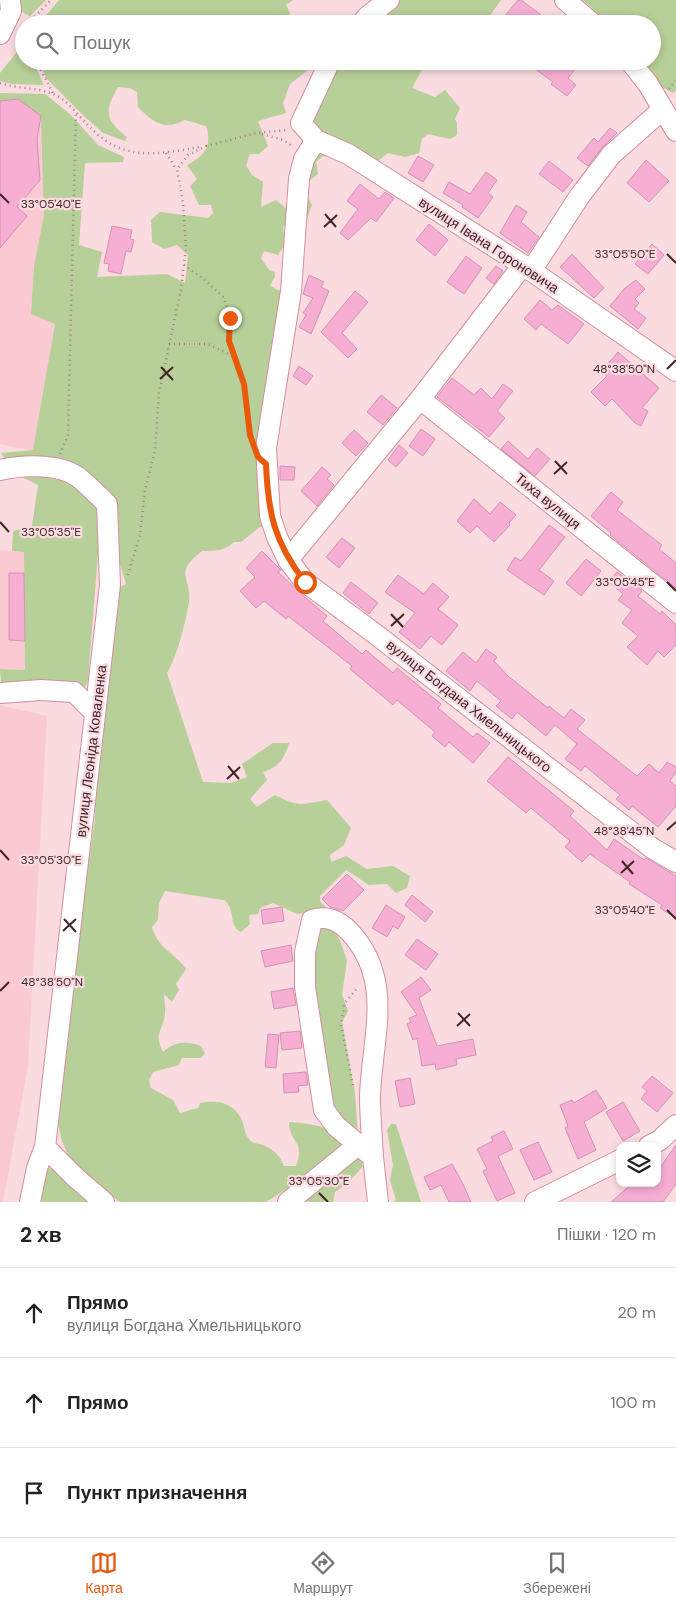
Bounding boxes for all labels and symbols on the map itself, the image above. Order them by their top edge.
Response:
street label: вулиця Івана Гороновича [416,193,563,297]
text: 33°05'40"E [21,196,82,212]
text: 33°05'50"E [595,246,656,262]
route end [219,307,242,330]
text: 48°38'50"N [593,361,655,377]
street label: Тиха вулиця [511,469,585,533]
text: 33°05'35"E [21,524,81,540]
route start [294,571,317,594]
text: 33°05'45"E [595,574,655,590]
street label: вулиця Богдана Хмельницького [383,636,555,776]
street label: вулиця Леоніда Коваленка [72,664,111,838]
text: 48°38'45"N [594,823,654,839]
text: 33°05'30"E [20,852,82,868]
text: 33°05'40"E [595,902,656,918]
text: 48°38'50"N [21,974,83,990]
text: 33°05'30"E [288,1173,350,1189]

